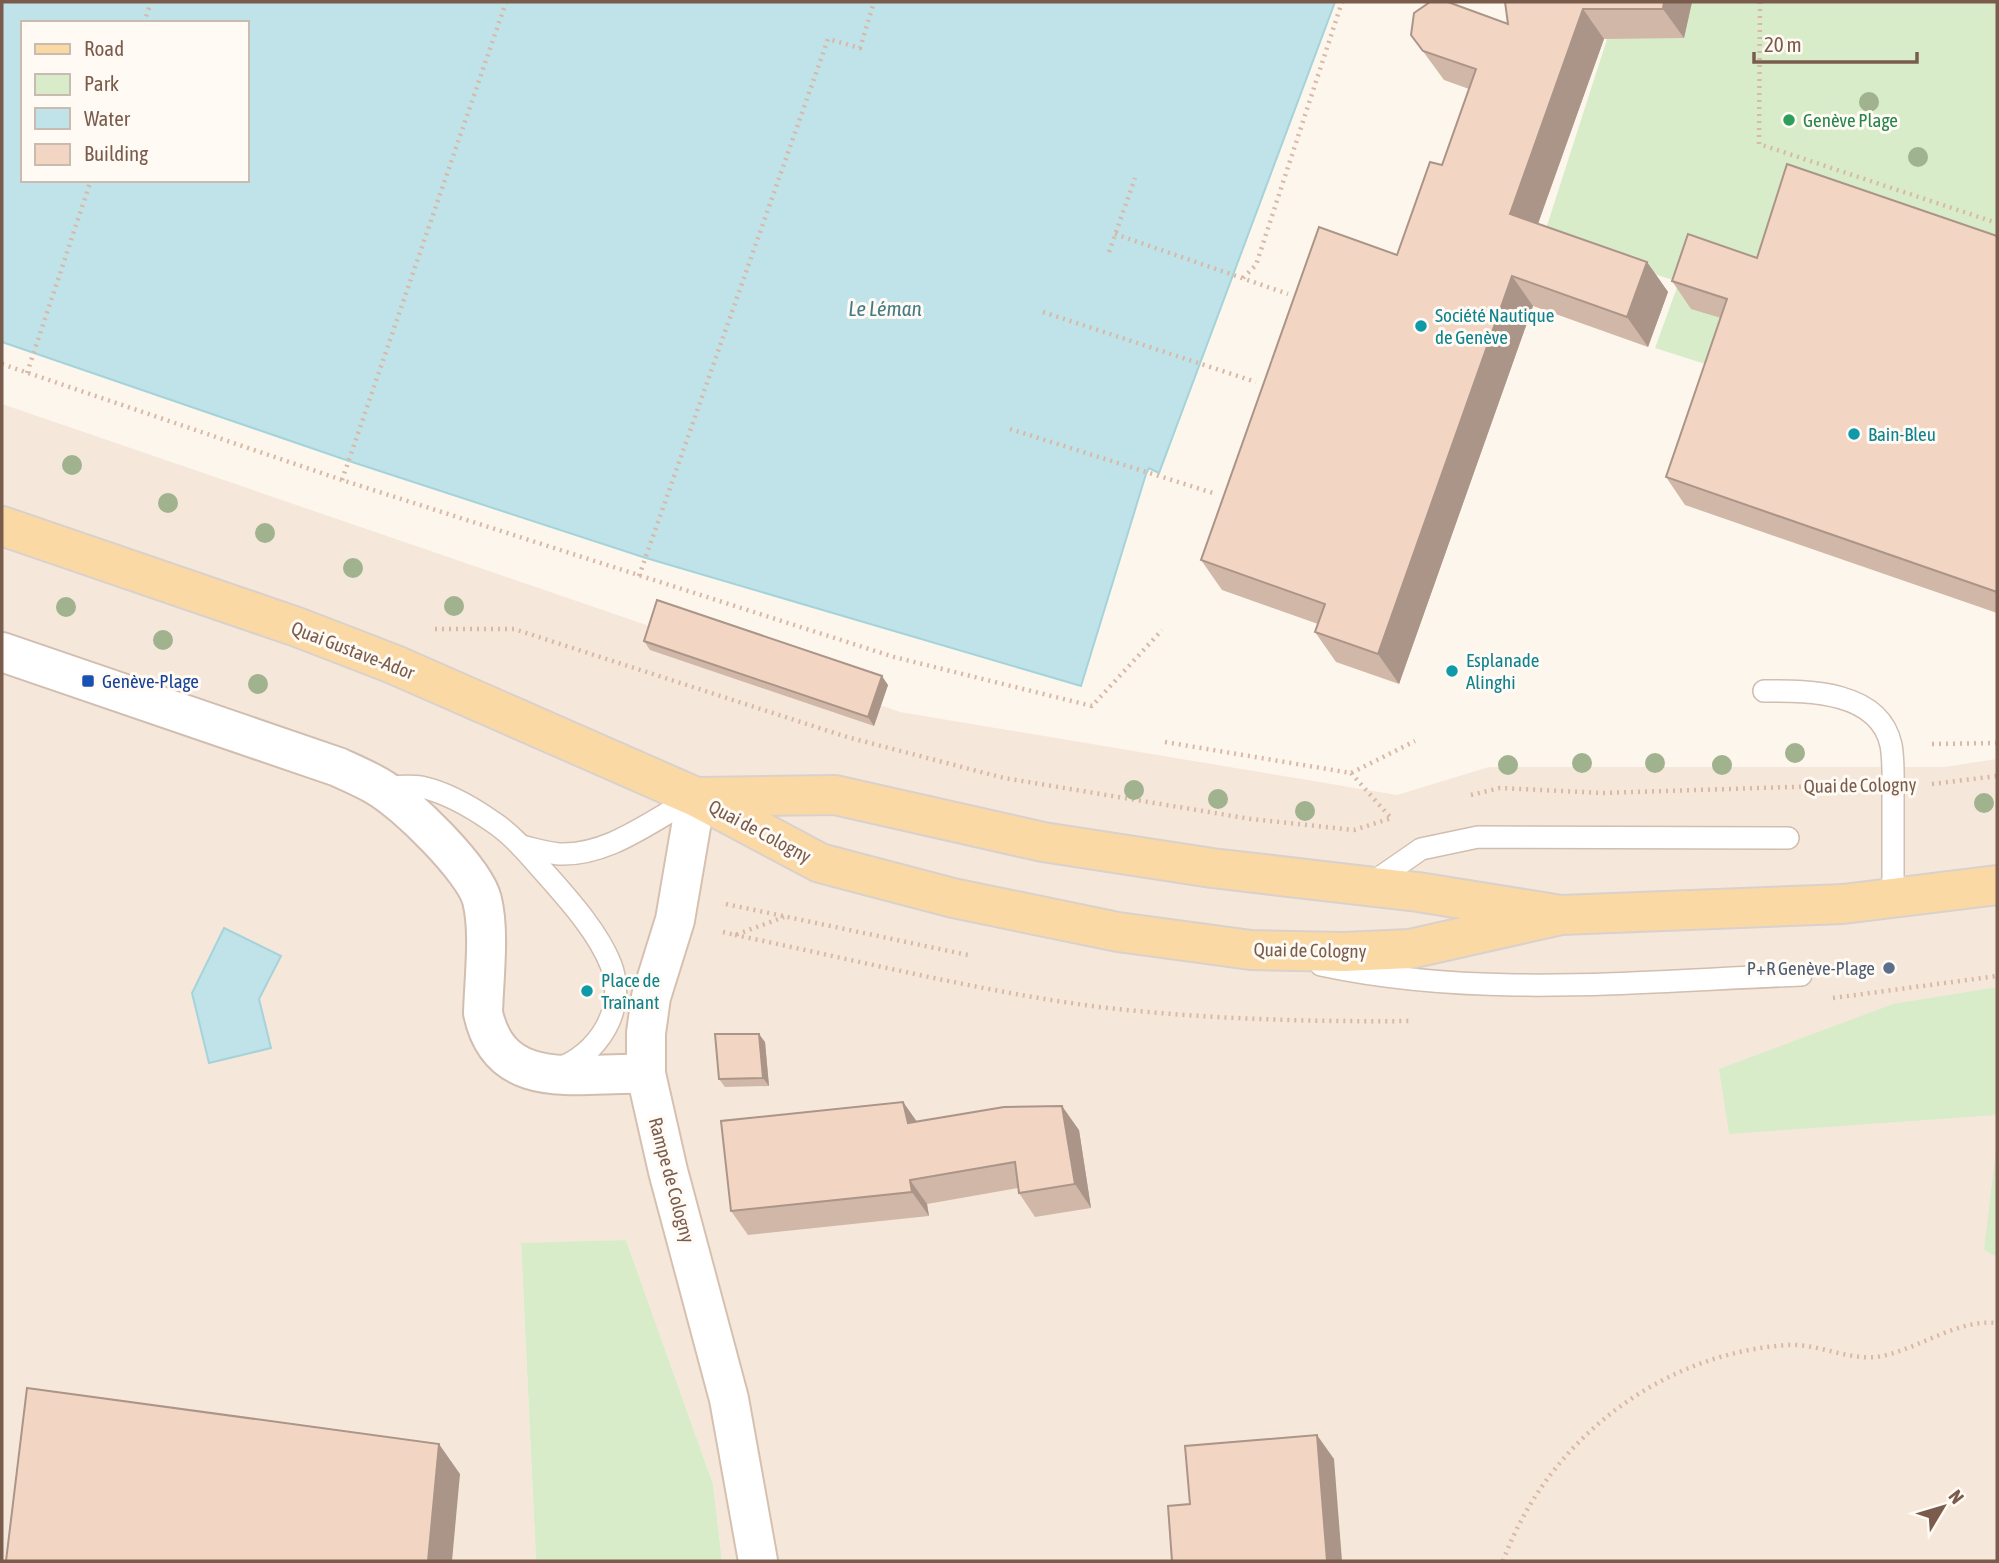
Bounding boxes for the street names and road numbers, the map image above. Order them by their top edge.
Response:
street label: Quai Gustave-Ador [288,616,418,684]
street label: Quai de Cologny [1803,773,1917,797]
street label: Quai de Cologny [705,795,815,867]
street label: Quai de Cologny [1253,938,1367,962]
street label: Rampe de Cologny [645,1115,699,1245]

